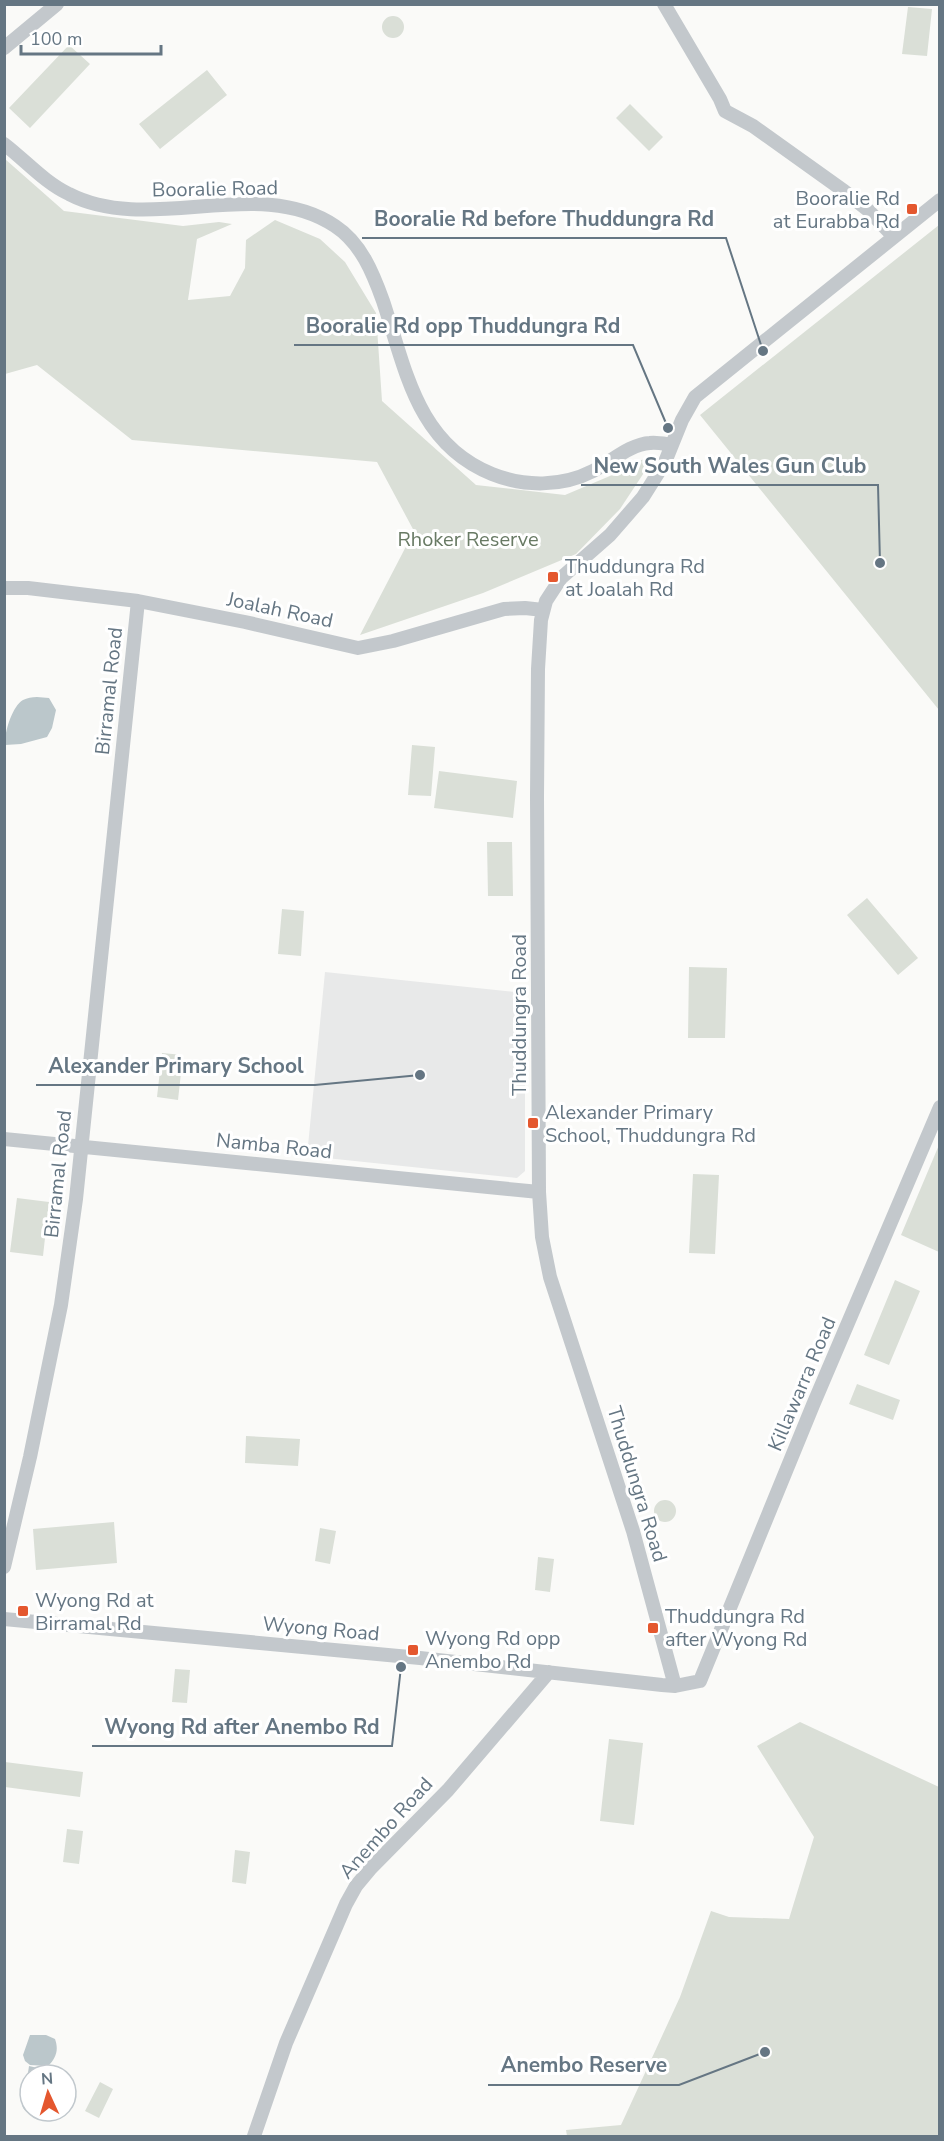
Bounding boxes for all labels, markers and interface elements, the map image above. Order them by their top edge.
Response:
scale bar [21,18,160,56]
text: 100 m [30,27,82,51]
street label: Booralie Road [152,174,278,204]
place label: Booralie Rd at Eurabba Rd [773,185,900,235]
callout: Booralie Rd before Thuddungra Rd [362,199,726,238]
marker: Booralie Rd at Eurabba Rd [905,202,919,216]
text: Booralie Rd before Thuddungra Rd [374,205,714,233]
callout: Booralie Rd opp Thuddungra Rd [294,306,633,345]
text: Booralie Rd opp Thuddungra Rd [306,312,620,340]
callout: New South Wales Gun Club [581,446,878,485]
text: New South Wales Gun Club [594,452,866,480]
park label: Rhoker Reserve [397,526,539,553]
place label: Thuddungra Rd at Joalah Rd [565,553,705,603]
marker: Thuddungra Rd at Joalah Rd [546,570,560,584]
street label: Joalah Road [224,585,336,634]
street label: Birramal Road [89,626,129,756]
street label: Thuddungra Road [506,934,533,1096]
callout: Alexander Primary School [36,1046,315,1085]
text: Alexander Primary School [48,1052,304,1080]
place label: Alexander Primary School, Thuddungra Rd [545,1099,756,1149]
street label: Birramal Road [38,1109,78,1239]
marker: Alexander Primary School, Thuddungra Rd [526,1116,540,1130]
street label: Namba Road [215,1126,333,1166]
street label: Killawarra Road [762,1313,842,1455]
street label: Thuddungra Road [600,1403,674,1565]
place label: Wyong Rd at Birramal Rd [35,1587,154,1637]
place label: Thuddungra Rd after Wyong Rd [665,1603,807,1653]
marker: Wyong Rd at Birramal Rd [16,1604,30,1618]
street label: Wyong Road [261,1610,381,1648]
marker: Thuddungra Rd after Wyong Rd [646,1621,660,1635]
place label: Wyong Rd opp Anembo Rd [425,1625,560,1675]
marker: Wyong Rd opp Anembo Rd [406,1643,420,1657]
callout: Wyong Rd after Anembo Rd [92,1707,392,1746]
text: Wyong Rd after Anembo Rd [104,1713,380,1741]
street label: Anembo Road [333,1771,439,1885]
callout: Anembo Reserve [488,2046,679,2085]
text: Anembo Reserve [501,2051,667,2079]
north arrow [18,2063,78,2123]
text: N [40,2068,54,2090]

